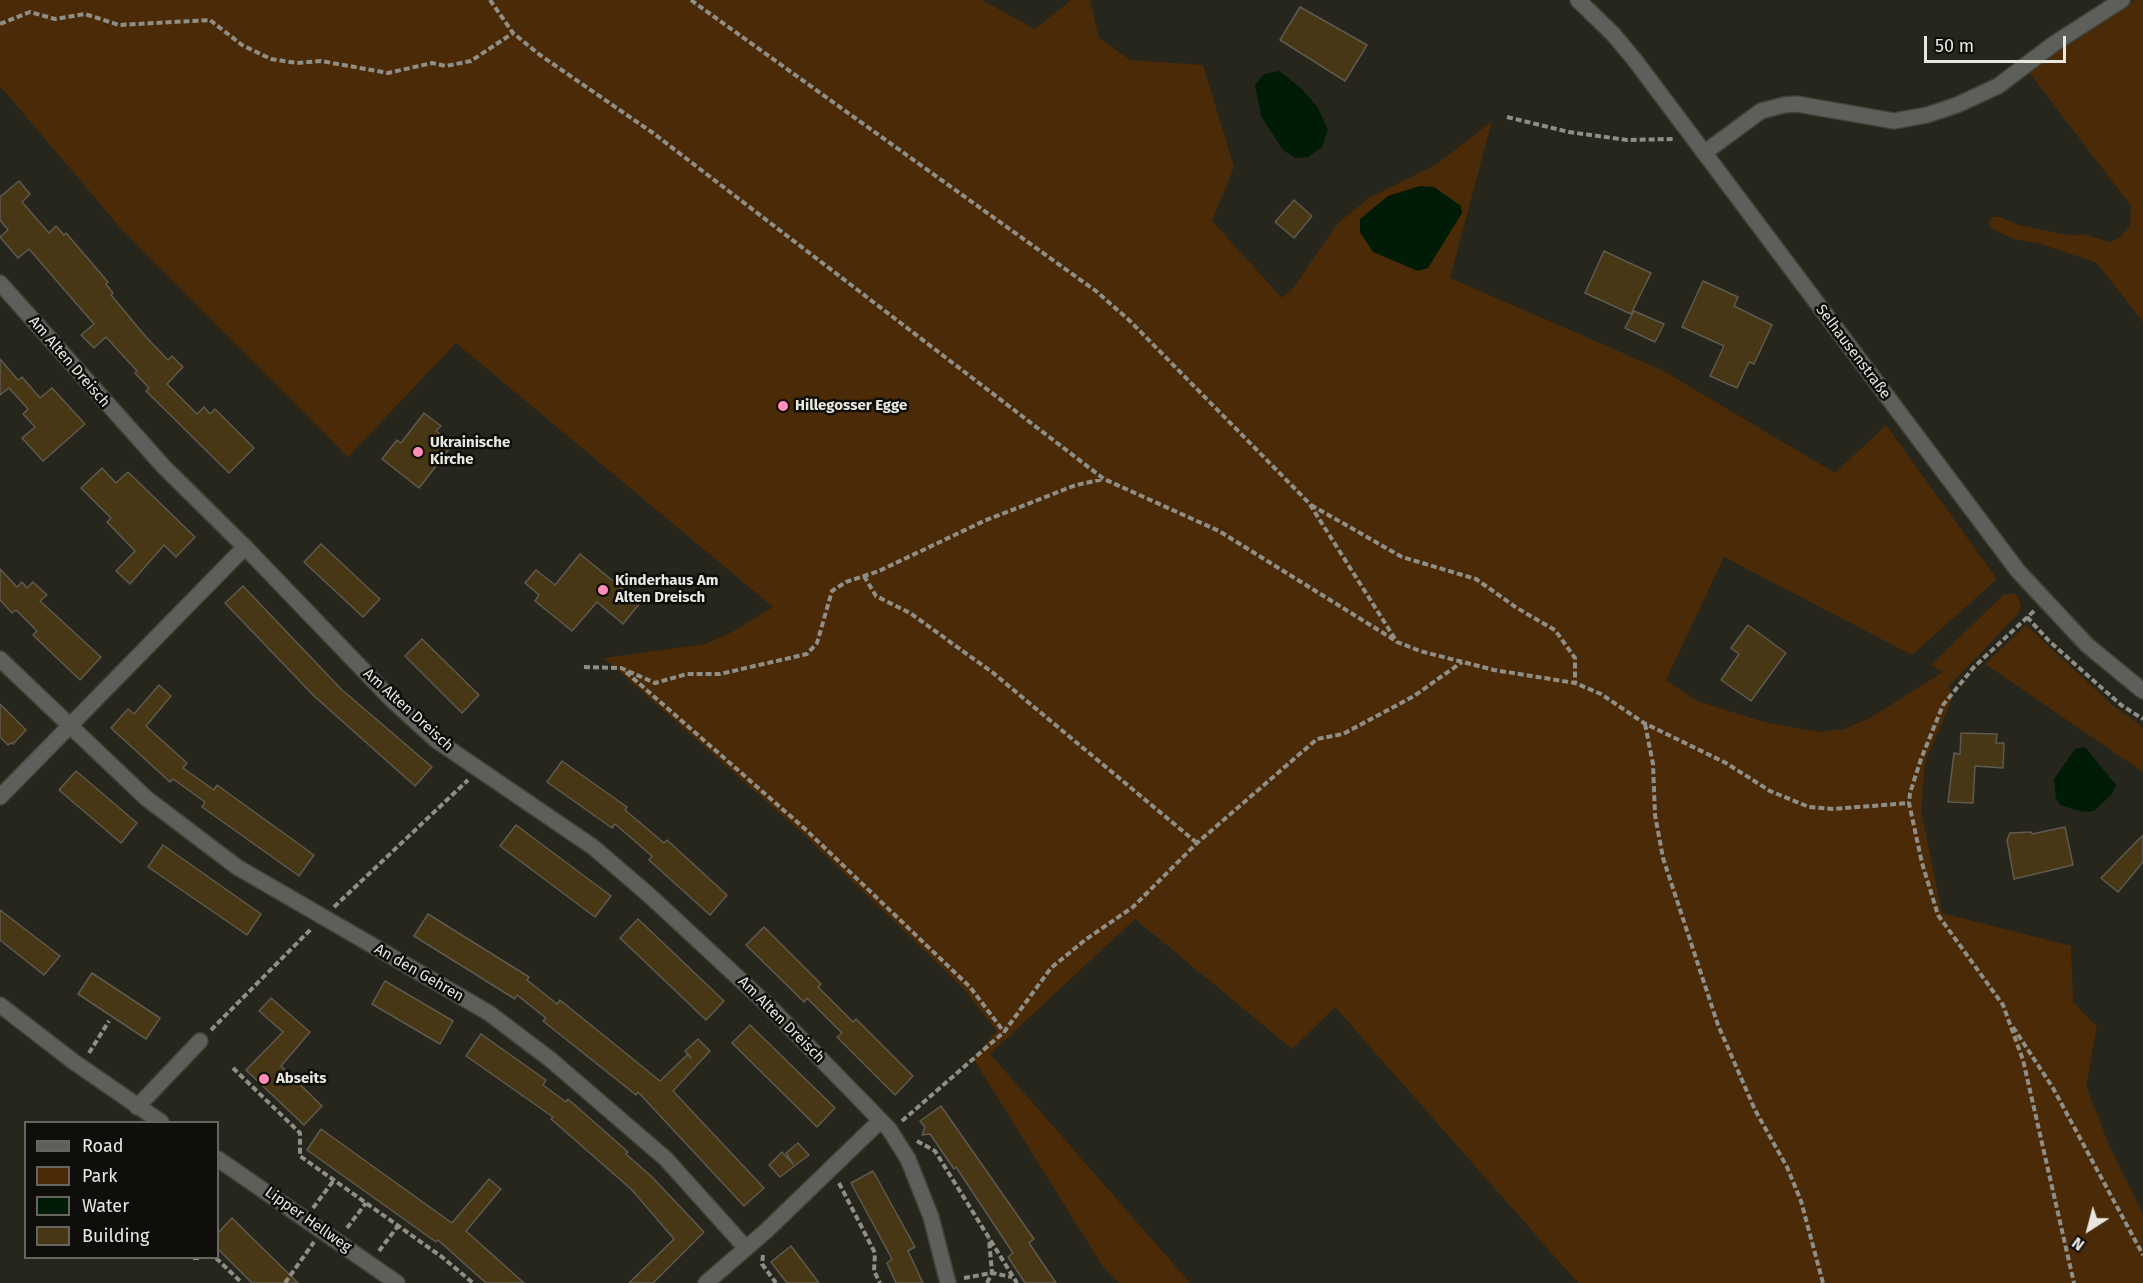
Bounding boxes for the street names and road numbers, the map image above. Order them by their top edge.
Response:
street label: Selhausenstraße [1812,301,1894,403]
street label: Am Alten Dreisch [25,313,113,411]
street label: Am Alten Dreisch [359,665,457,755]
street label: An den Gehren [371,940,467,1006]
street label: Am Alten Dreisch [734,973,828,1067]
street label: Lipper Hellweg [261,1184,355,1256]

